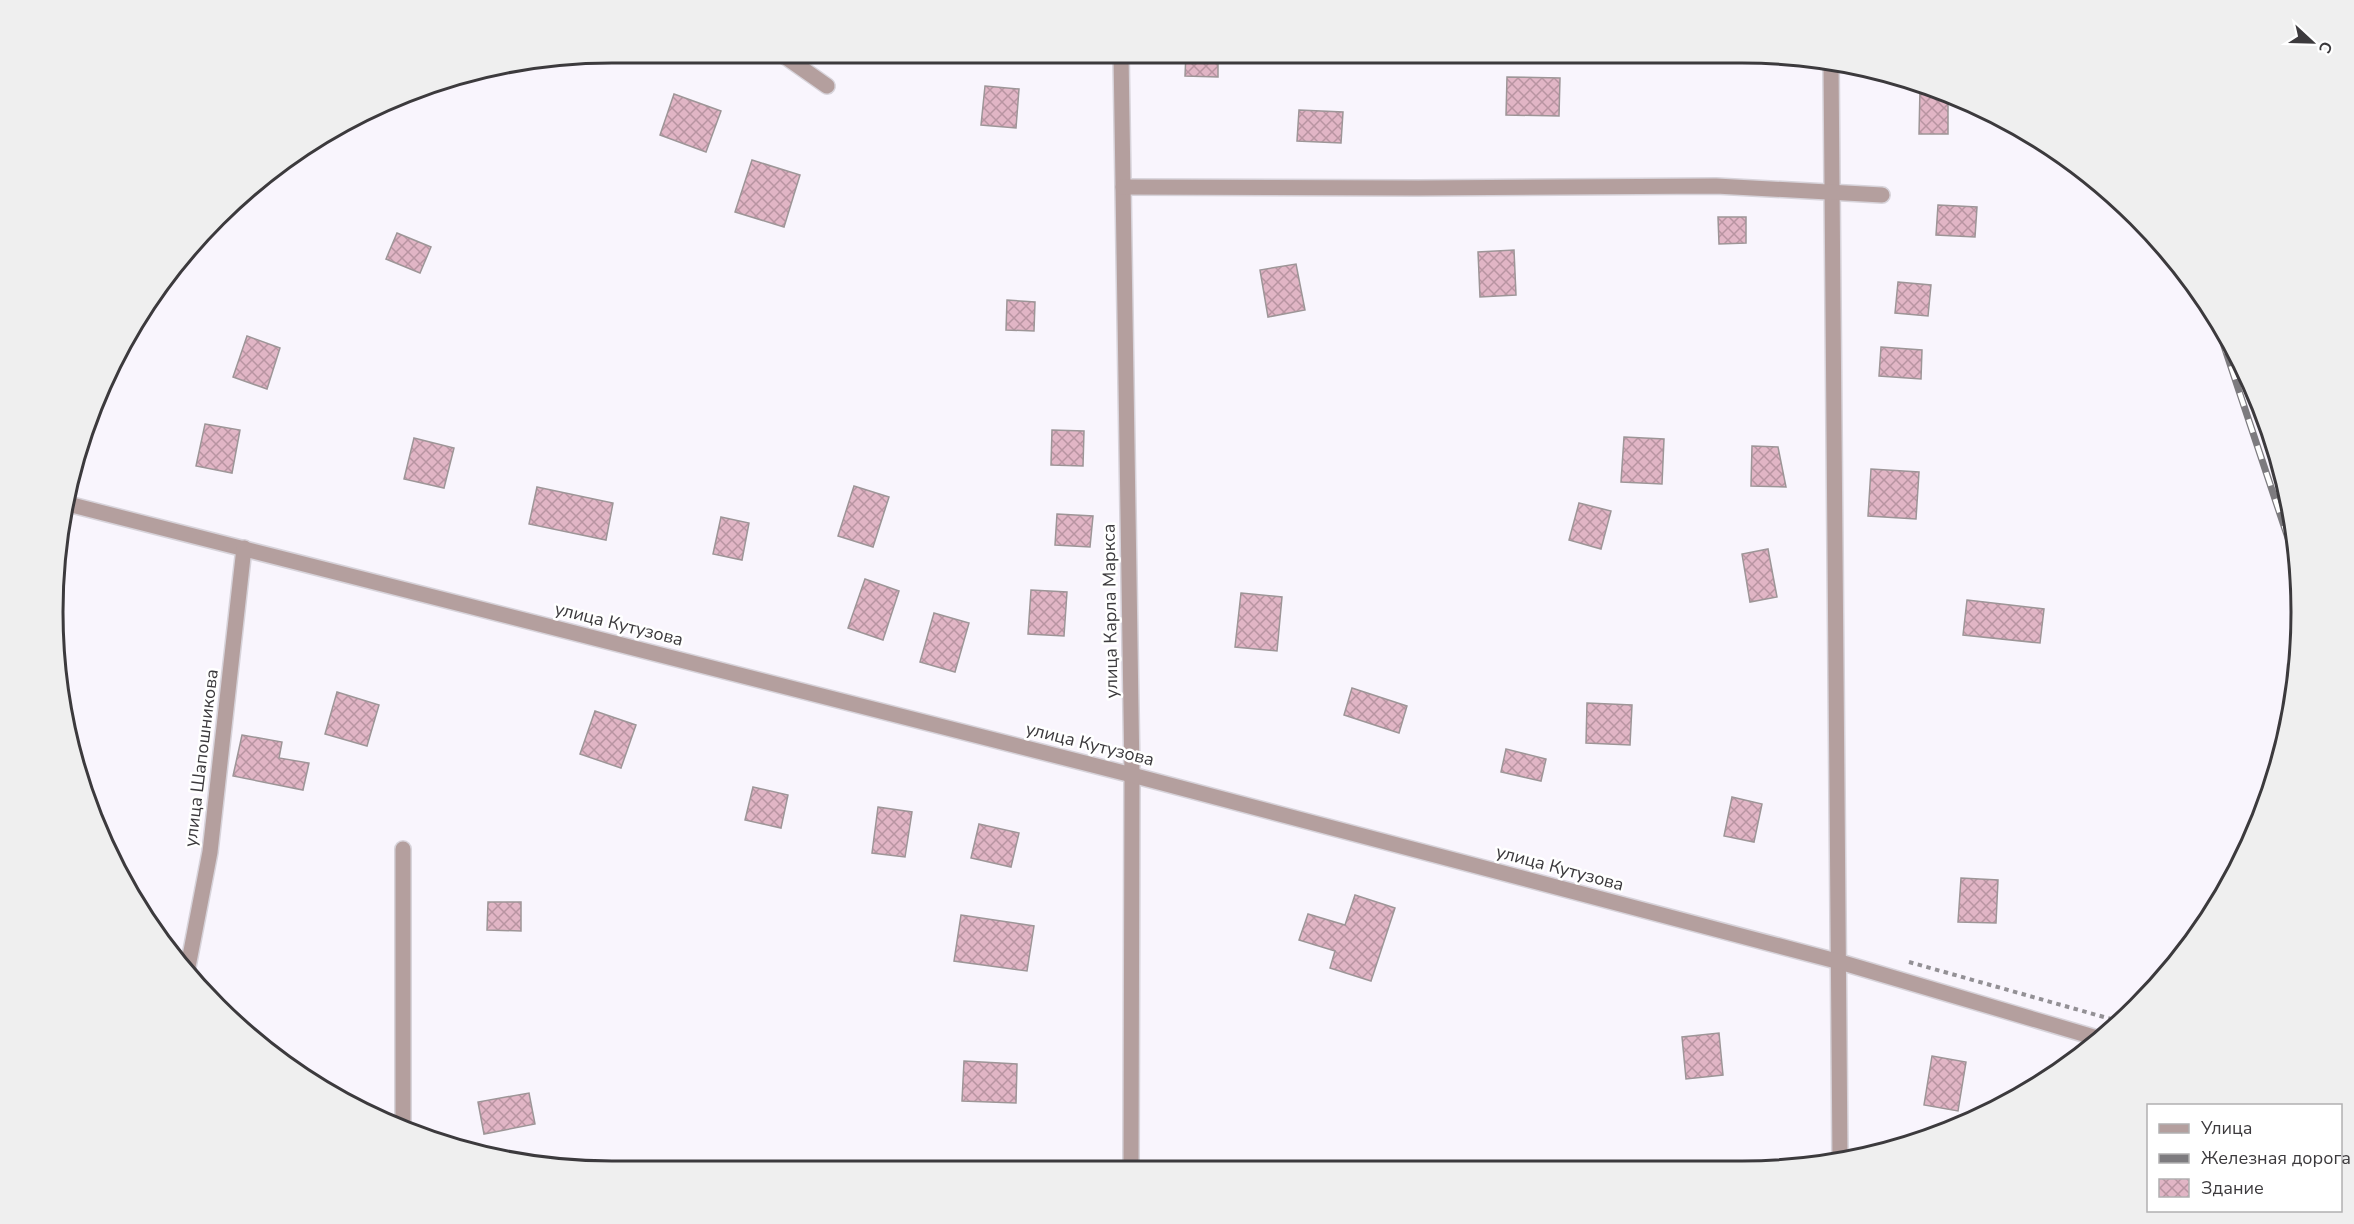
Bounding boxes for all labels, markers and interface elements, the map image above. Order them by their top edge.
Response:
north arrow [2282,12,2342,72]
text: С [2313,38,2337,57]
street label: улица Карла Маркса [1096,523,1124,699]
street label: улица Кутузова [552,596,686,652]
street label: улица Шапошникова [178,668,224,848]
street label: улица Кутузова [1023,716,1157,772]
street label: улица Кутузова [1493,839,1627,897]
legend [2147,1104,2342,1212]
text: Улица [2200,1116,2252,1140]
text: Железная дорога [2201,1146,2351,1170]
text: Здание [2201,1176,2264,1200]

